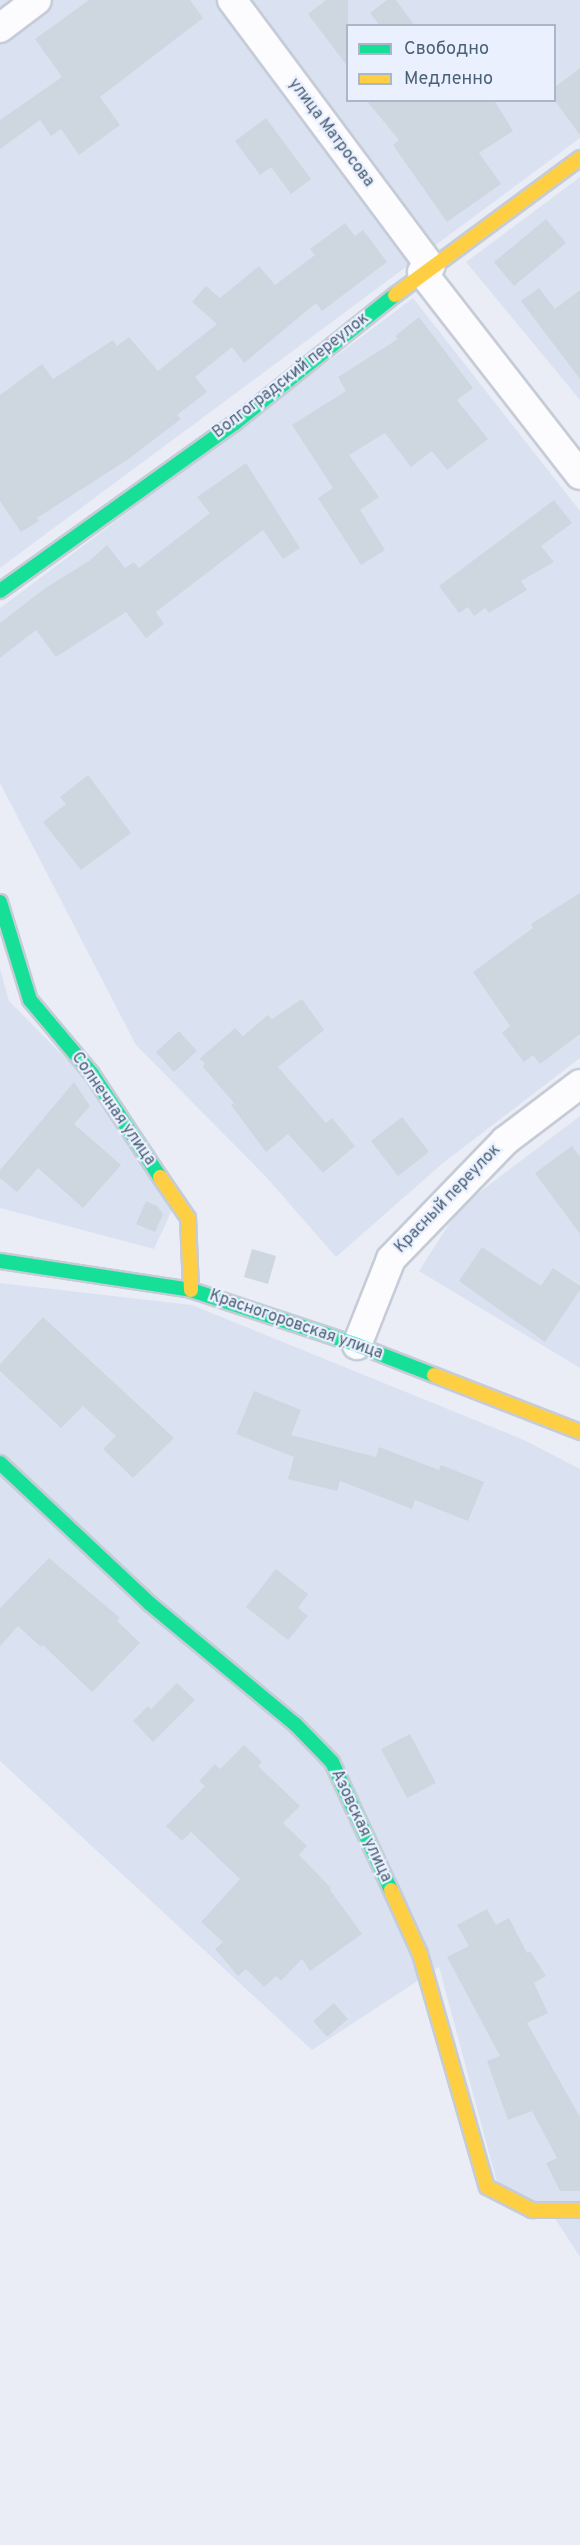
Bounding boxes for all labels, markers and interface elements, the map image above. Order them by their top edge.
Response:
legend [346,24,556,102]
text: Свободно [404,38,489,61]
text: Медленно [404,68,493,91]
street label: улица Матросова [284,75,378,191]
street label: Волгоградский переулок [209,309,373,443]
street label: Солнечная улица [67,1049,159,1169]
street label: Красный переулок [391,1141,505,1257]
street label: Красногоровская улица [207,1286,385,1364]
street label: Азовская улица [327,1767,395,1885]

